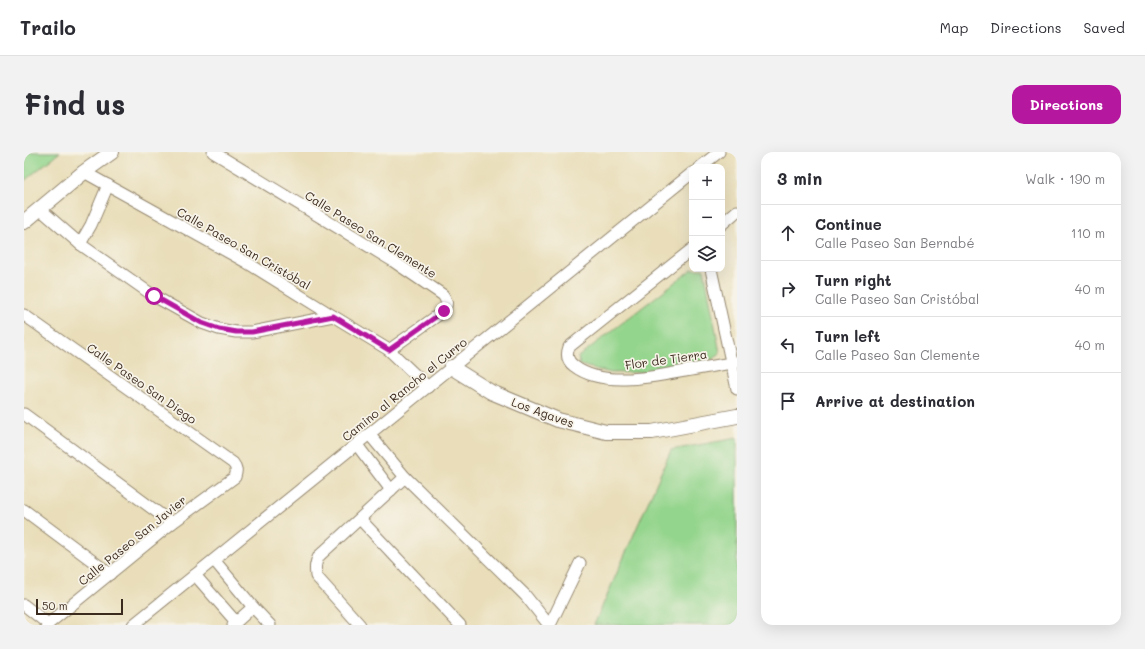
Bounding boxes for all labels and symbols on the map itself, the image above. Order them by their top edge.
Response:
street label: Calle Paseo San Clemente [302,187,440,281]
street label: Calle Paseo San Cristóbal [174,203,314,293]
route start [145,287,163,305]
route end [435,302,453,320]
street label: Camino al Rancho el Curro [338,334,470,444]
street label: Calle Paseo San Diego [84,339,200,427]
street label: Flor de Tierra [624,345,708,373]
street label: Los Agaves [510,393,577,431]
street label: Calle Paseo San Javier [75,491,189,589]
scale bar [36,597,123,616]

